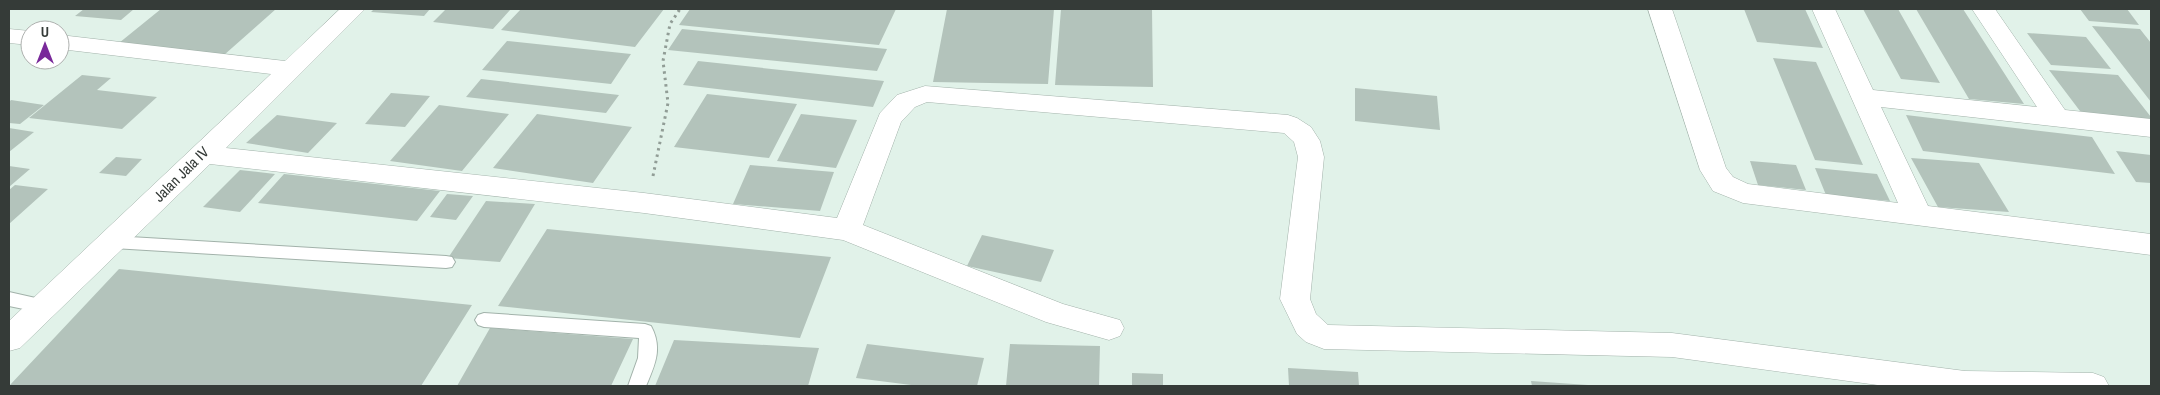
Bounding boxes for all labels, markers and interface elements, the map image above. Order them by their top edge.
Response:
north arrow [20,20,70,70]
text: U [41,23,49,41]
street label: Jalan Jala IV [149,141,214,206]

